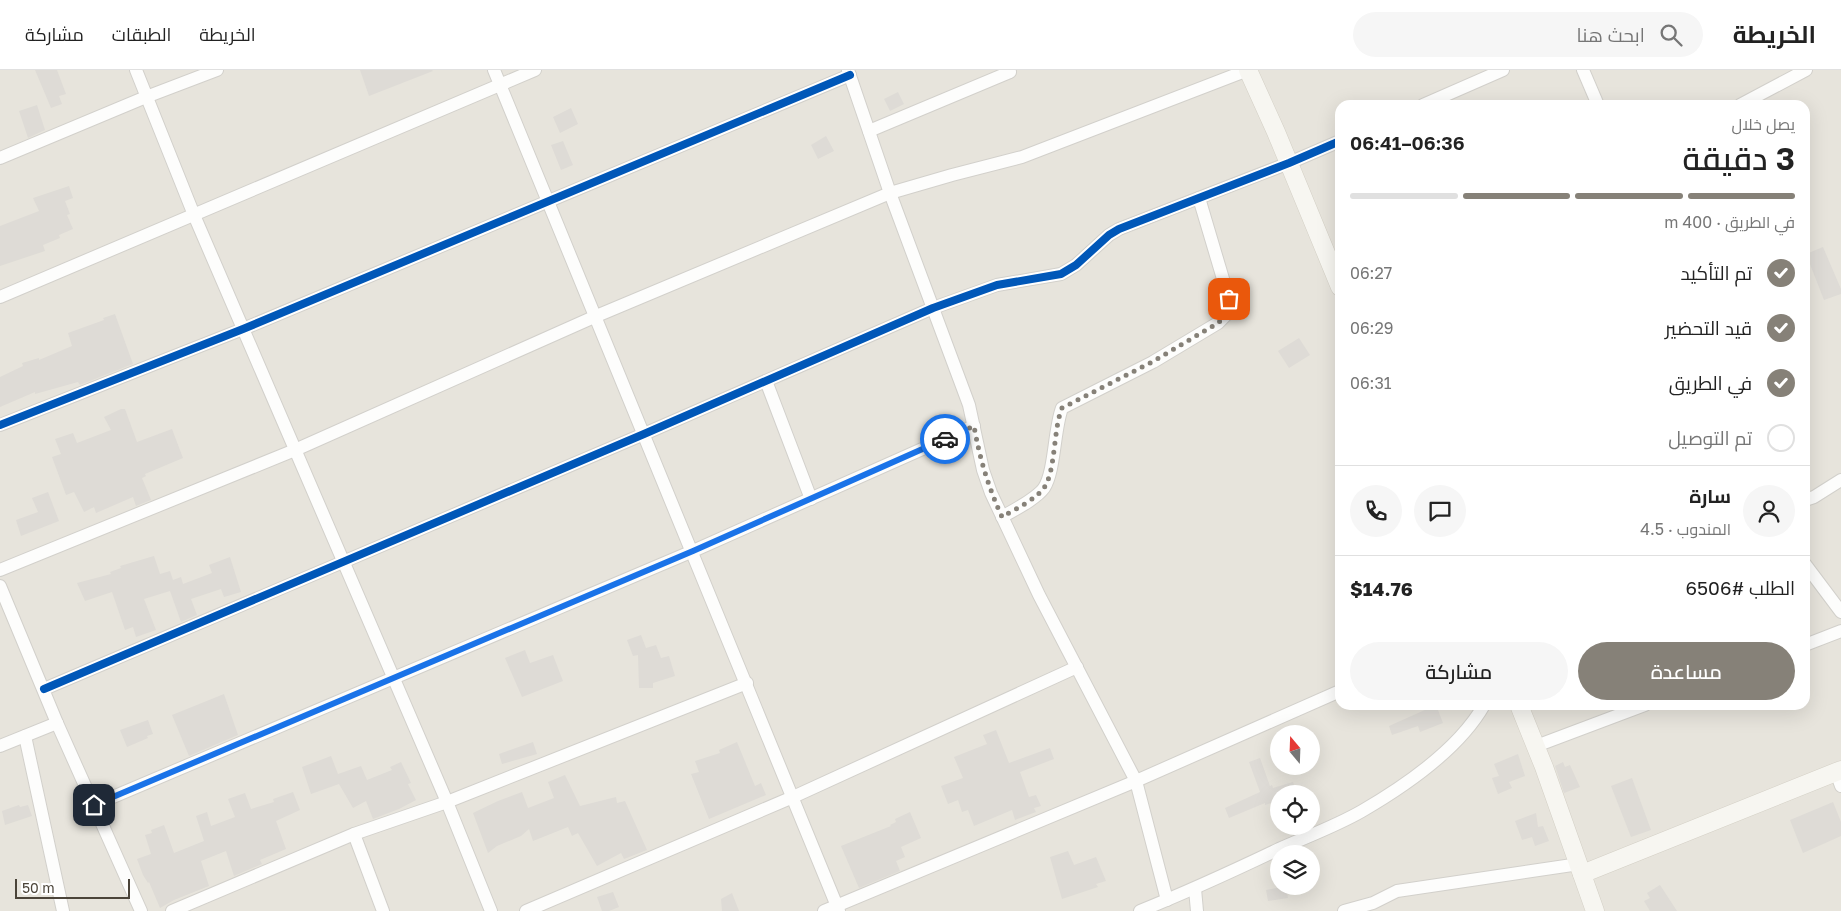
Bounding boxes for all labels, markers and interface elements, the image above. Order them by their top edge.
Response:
search box [1353,12,1703,57]
text: الخريطة [1733,19,1816,48]
icon: search [1657,21,1685,49]
text: مشاركة [25,23,84,45]
text: الطبقات [112,23,171,45]
text: الخريطة [199,23,256,45]
text: ابحث هنا [1577,23,1645,46]
text: يصل خلال [1732,114,1795,134]
text: 06:36–06:41 [1350,131,1465,154]
text: 3 دقيقة [1682,139,1795,177]
text: في الطريق · 400 m [1664,212,1795,232]
icon: check [1767,259,1795,287]
text: تم التأكيد [1681,261,1752,284]
text: 06:27 [1350,263,1392,283]
pin [1208,278,1250,320]
icon: bag [1215,285,1243,313]
icon: check [1767,314,1795,342]
text: قيد التحضير [1665,316,1752,339]
text: 06:29 [1350,318,1393,338]
icon: check [1767,369,1795,397]
text: في الطريق [1669,371,1752,394]
text: 06:31 [1350,373,1392,393]
courier [920,414,970,464]
icon: car [931,425,959,453]
text: تم التوصيل [1668,426,1752,449]
text: سارة [1689,484,1731,507]
button: phone [1350,485,1402,537]
button: chat [1414,485,1466,537]
button: person [1743,485,1795,537]
text: المندوب · 4.5 [1640,519,1731,539]
text: الطلب #6506 [1686,576,1795,599]
text: $14.76 [1350,577,1413,600]
button: مشاركة [1350,642,1568,700]
button: مساعدة [1578,642,1795,700]
north arrow [1270,725,1320,775]
map controls [1270,725,1320,895]
pin [73,784,115,826]
button: locate [1270,785,1320,835]
icon: home [80,791,108,819]
button: layers [1270,845,1320,895]
scale bar [15,876,130,899]
text: 50 m [22,879,55,896]

